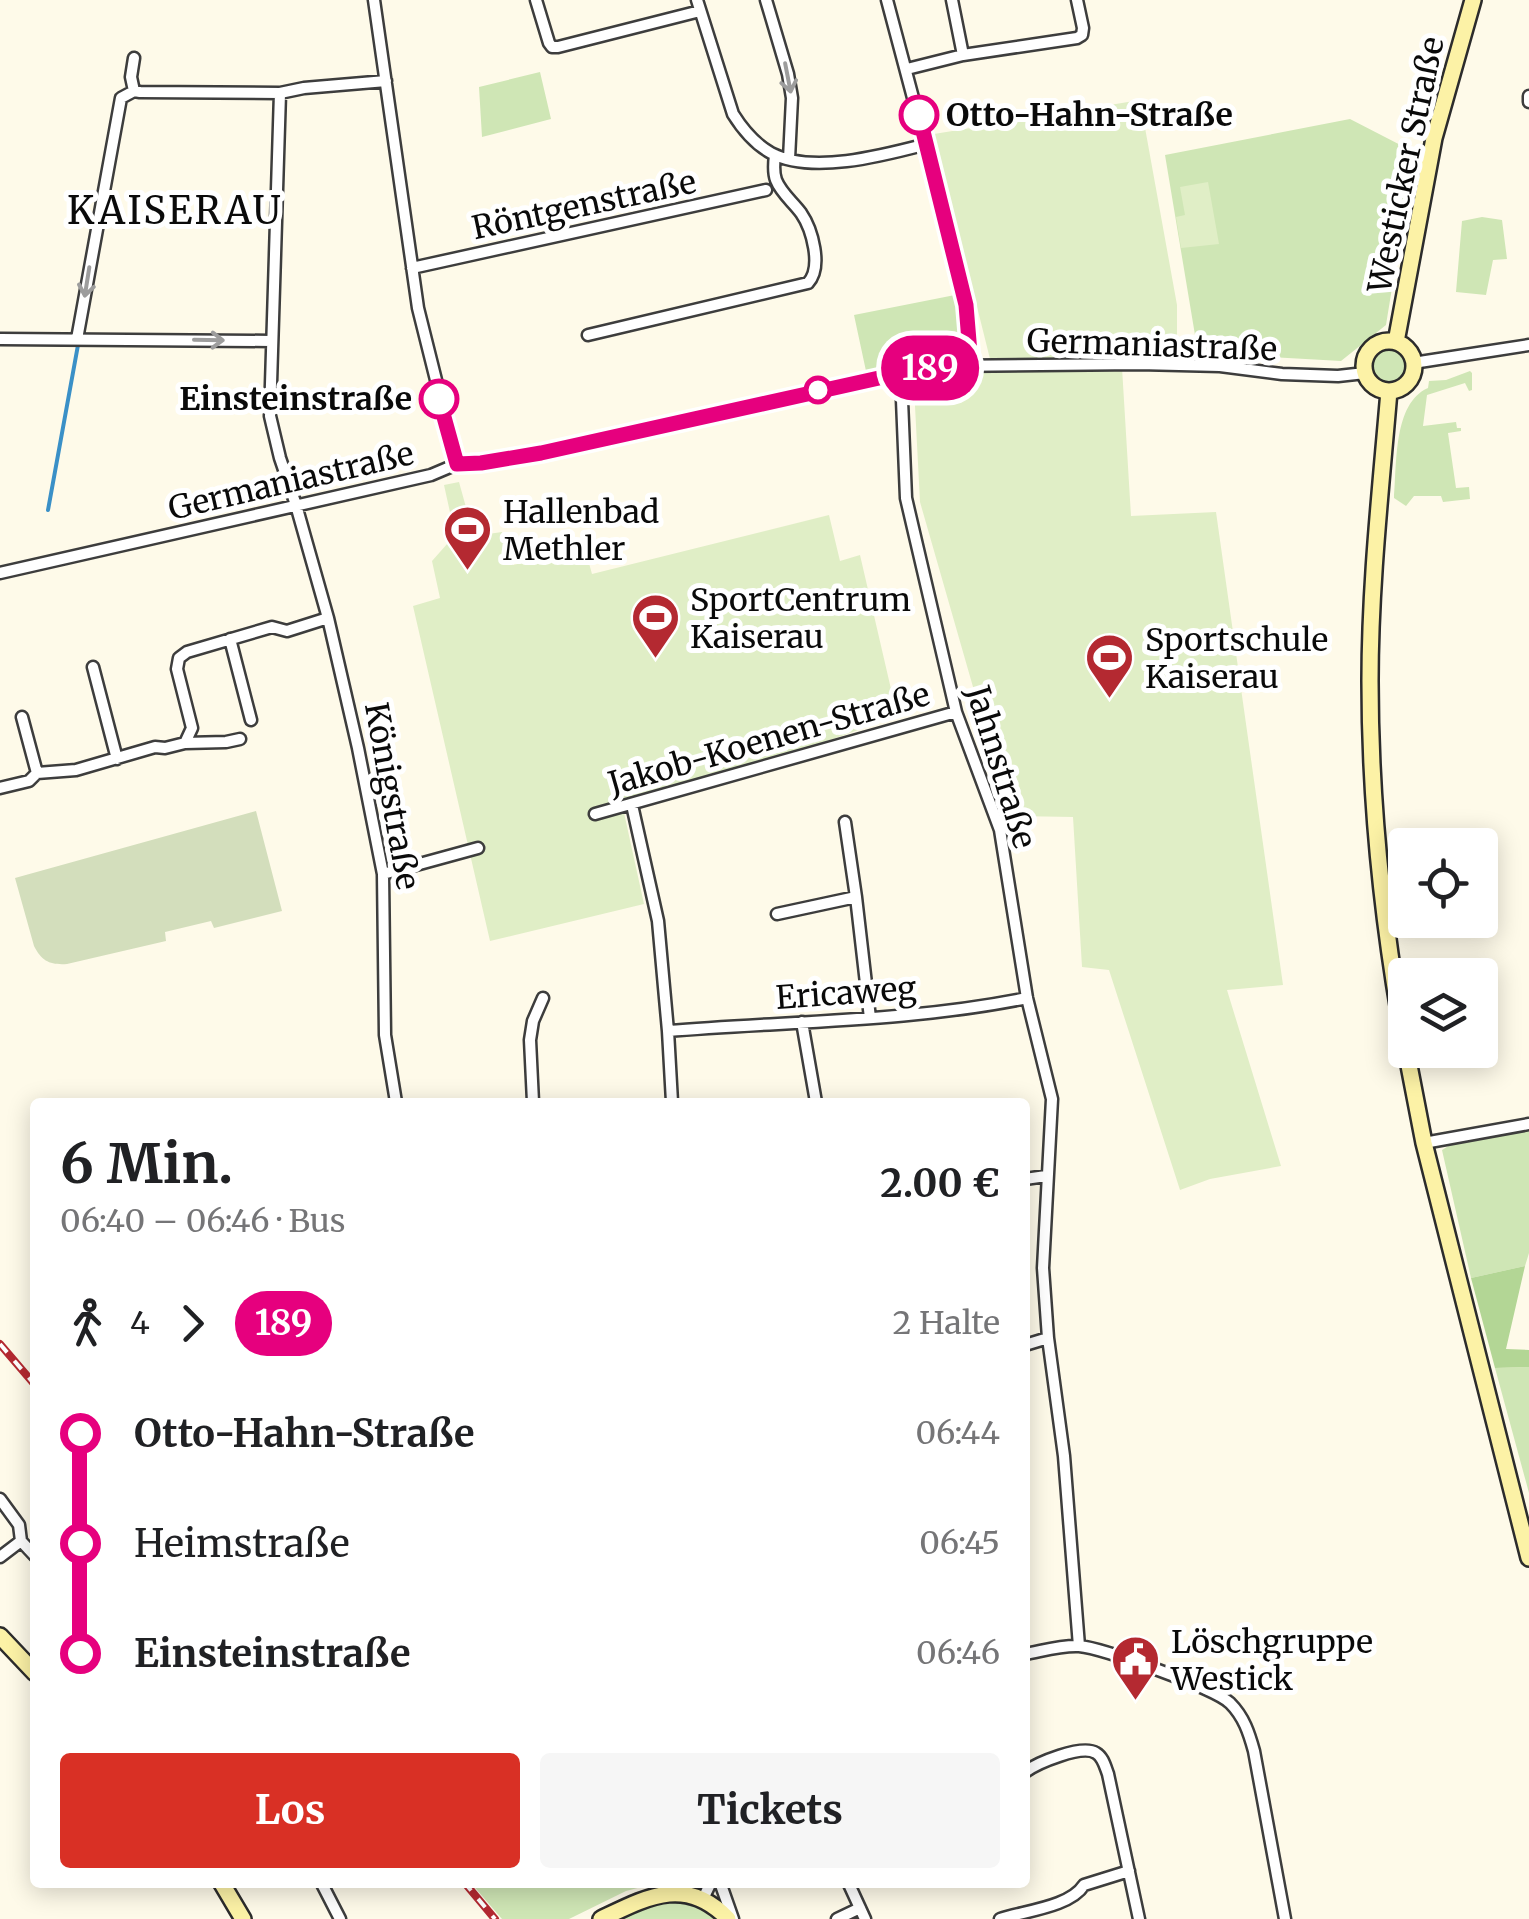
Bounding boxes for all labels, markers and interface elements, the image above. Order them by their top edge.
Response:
street label: Westicker Straße [1359,33,1453,298]
one-way arrow [779,61,798,93]
place label: Otto-Hahn-Straße [946,95,1233,135]
marker: Otto-Hahn-Straße [900,96,938,134]
street label: Röntgenstraße [468,162,700,248]
district label: KAISERAU [67,187,283,234]
one-way arrow [77,266,96,298]
street label: Germaniastraße [1026,321,1278,369]
one-way arrow [192,330,225,350]
line badge: 189 [872,336,988,400]
text: 189 [901,346,959,390]
unlabelled marker [805,377,831,403]
place label: Einsteinstraße [179,379,412,419]
marker: Einsteinstraße [420,380,458,418]
street label: Germaniastraße [165,433,417,529]
place label: Hallenbad Methler [503,492,659,569]
sports icon: Hallenbad Methler [442,504,494,572]
place label: SportCentrum Kaiserau [690,580,911,657]
sports icon: SportCentrum Kaiserau [629,592,681,660]
place label: Sportschule Kaiserau [1145,620,1328,697]
sports icon: Sportschule Kaiserau [1084,632,1136,700]
street label: Jakob-Koenen-Straße [603,674,934,804]
street label: Jahnstraße [957,680,1045,853]
street label: Königstraße [356,699,428,893]
map controls [1388,828,1498,1068]
button: locate [1388,828,1498,938]
button: layers [1388,958,1498,1068]
street label: Ericaweg [774,968,918,1018]
text: 6 Min. [60,1129,233,1198]
text: 2.00 € [880,1160,1000,1207]
text: 06:40 – 06:46 · Bus [60,1201,345,1241]
icon: walk [60,1296,115,1351]
icon: forward [165,1296,220,1351]
text: 189 [255,1301,312,1345]
text: 4 [130,1303,150,1343]
text: 2 Halte [892,1303,1000,1343]
text: Otto-Hahn-Straße [134,1410,475,1457]
text: 06:44 [915,1413,1000,1453]
text: Heimstraße [134,1520,350,1567]
text: 06:45 [919,1523,1000,1563]
place label: Löschgruppe Westick [1170,1622,1373,1699]
text: Einsteinstraße [134,1630,411,1677]
text: 06:46 [916,1633,1000,1673]
public building icon: Löschgruppe Westick [1110,1634,1162,1702]
button: Los [60,1753,520,1868]
button: Tickets [540,1753,1000,1868]

